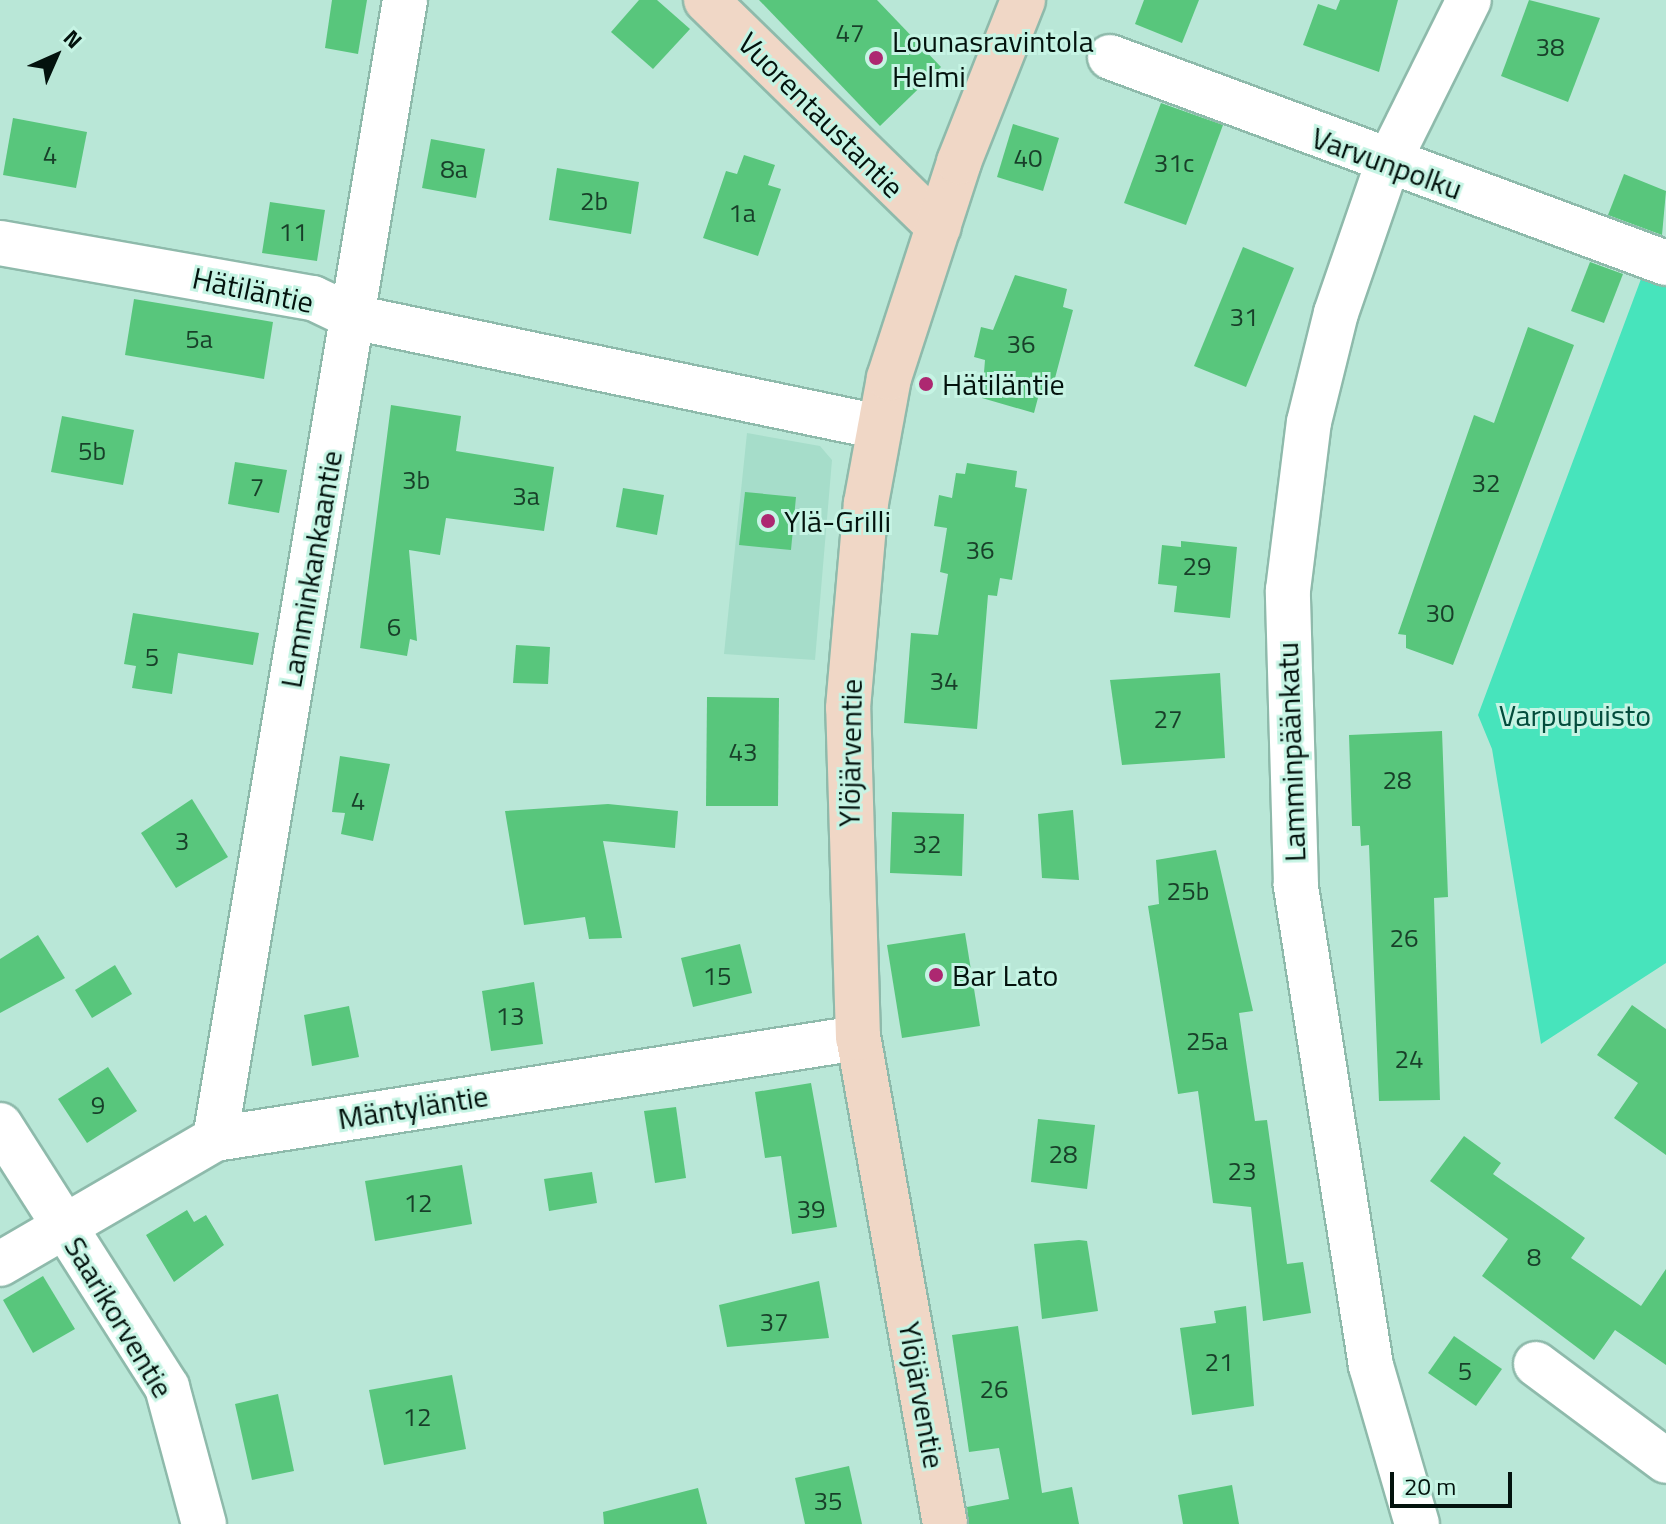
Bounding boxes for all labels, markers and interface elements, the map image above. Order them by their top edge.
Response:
north arrow [16,16,96,96]
house number: 47 [835,17,865,49]
text: N [56,22,90,56]
place label: Lounasravintola Helmi [892,23,1094,94]
street label: Vuorentaustantie [731,25,911,205]
house number: 38 [1535,31,1565,63]
marker: Lounasravintola Helmi [867,49,885,67]
street label: Varvunpolku [1307,119,1467,207]
house number: 4 [43,139,57,171]
house number: 40 [1013,142,1043,174]
house number: 31c [1154,147,1194,179]
house number: 8a [440,153,468,185]
house number: 2b [580,185,608,217]
house number: 1a [728,197,756,229]
house number: 11 [278,216,308,248]
street label: Hätiläntie [189,260,317,320]
house number: 31 [1229,301,1259,333]
house number: 5a [185,323,213,355]
house number: 36 [1006,328,1036,360]
place label: Hätiläntie [942,366,1065,402]
marker: Hätiläntie [917,375,935,393]
house number: 5b [78,435,106,467]
street label: Lamminkankaantie [272,448,350,690]
house number: 3b [402,464,430,496]
house number: 32 [1471,467,1501,499]
house number: 7 [250,471,264,503]
house number: 3a [512,480,540,512]
place label: Ylä-Grilli [784,503,891,539]
marker: Ylä-Grilli [759,512,777,530]
house number: 36 [965,534,995,566]
house number: 29 [1182,550,1212,582]
house number: 30 [1425,597,1455,629]
house number: 6 [387,611,401,643]
house number: 5 [145,641,159,673]
street label: Lamminpäänkatu [1269,641,1313,863]
house number: 34 [929,665,959,697]
street label: Ylöjärventie [831,678,869,828]
park label: Varpupuisto [1499,697,1651,733]
house number: 27 [1153,703,1183,735]
house number: 43 [728,736,758,768]
house number: 28 [1382,764,1412,796]
house number: 4 [351,785,365,817]
house number: 3 [175,825,189,857]
house number: 32 [912,828,942,860]
house number: 25b [1167,875,1209,907]
house number: 26 [1389,922,1419,954]
place label: Bar Lato [952,957,1058,993]
house number: 15 [702,960,732,992]
marker: Bar Lato [927,966,945,984]
house number: 13 [495,1000,525,1032]
house number: 25a [1186,1025,1228,1057]
house number: 24 [1394,1043,1424,1075]
street label: Mäntyläntie [335,1077,491,1137]
house number: 9 [91,1089,105,1121]
house number: 28 [1048,1138,1078,1170]
house number: 23 [1227,1155,1257,1187]
house number: 12 [403,1187,433,1219]
house number: 39 [796,1193,826,1225]
street label: Saarikorventie [57,1230,181,1404]
house number: 8 [1527,1241,1541,1273]
house number: 37 [759,1306,789,1338]
street label: Ylöjärventie [891,1319,953,1471]
house number: 21 [1204,1346,1234,1378]
house number: 5 [1458,1355,1472,1387]
house number: 26 [979,1373,1009,1405]
house number: 12 [402,1401,432,1433]
scale bar [1394,1456,1516,1506]
text: 20 m [1404,1468,1456,1504]
house number: 35 [813,1485,843,1517]

